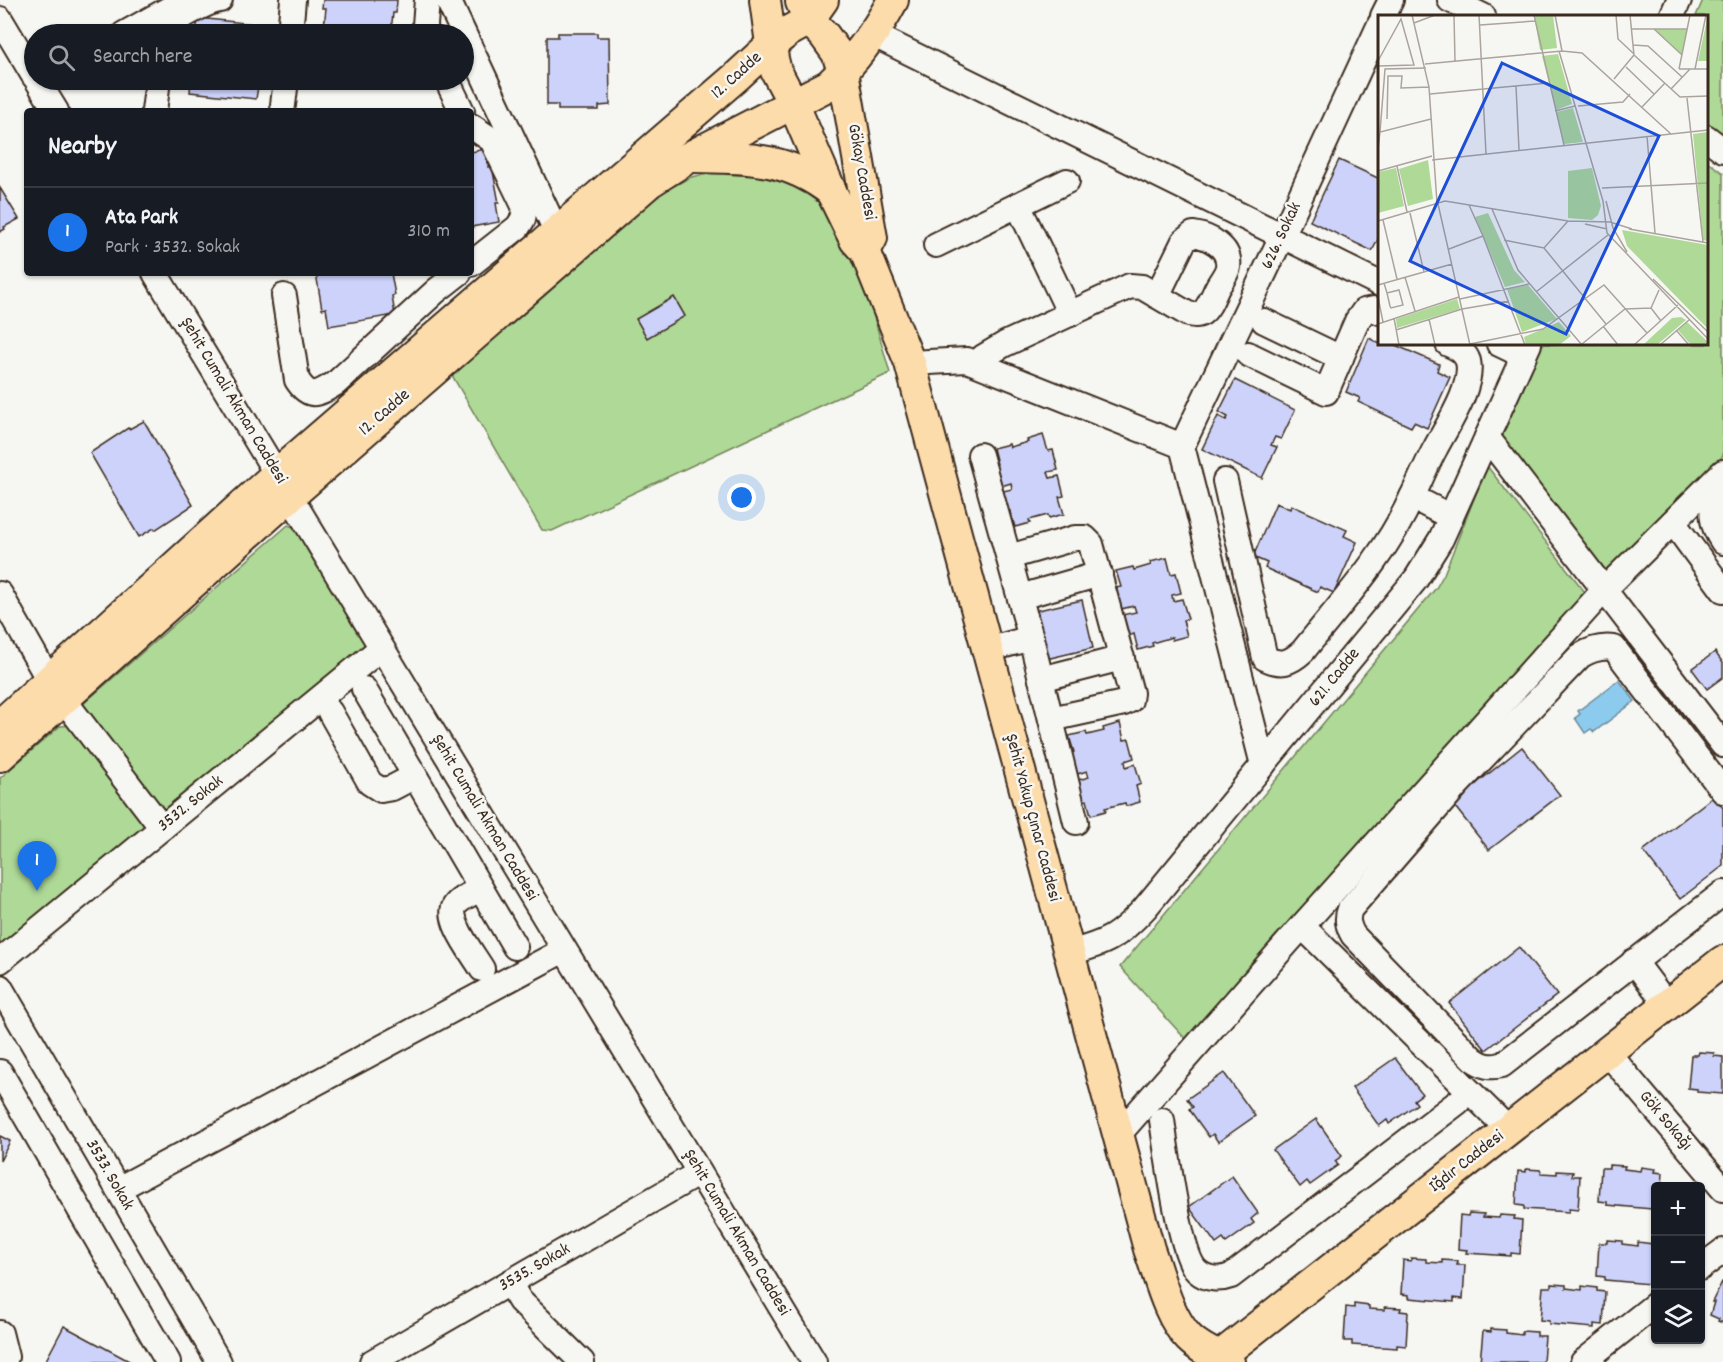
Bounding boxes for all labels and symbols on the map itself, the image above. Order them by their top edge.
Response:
inset map [1378,15,1708,345]
street label: 12. Cadde [706,46,768,106]
street label: Gökay Caddesi [840,122,882,222]
street label: 626. Sokak [1256,198,1308,274]
street label: Şehit Cumali Akman Caddesi [173,313,293,489]
street label: 12. Cadde [354,383,416,442]
your location [727,483,756,512]
street label: 621. Cadde [1303,643,1367,713]
street label: Şehit Cumali Akman Caddesi [424,730,544,906]
street label: Şehit Yakup Çınar Caddesi [998,731,1066,905]
street label: 3532. Sokak [153,770,229,838]
pin: 1 [18,842,57,891]
street label: Gök Sokağı [1632,1086,1698,1156]
street label: Iğdır Caddesi [1424,1125,1510,1199]
street label: 3533. Sokak [79,1135,139,1215]
street label: Şehit Cumali Akman Caddesi [676,1145,796,1321]
street label: 3535. Sokak [495,1237,575,1299]

